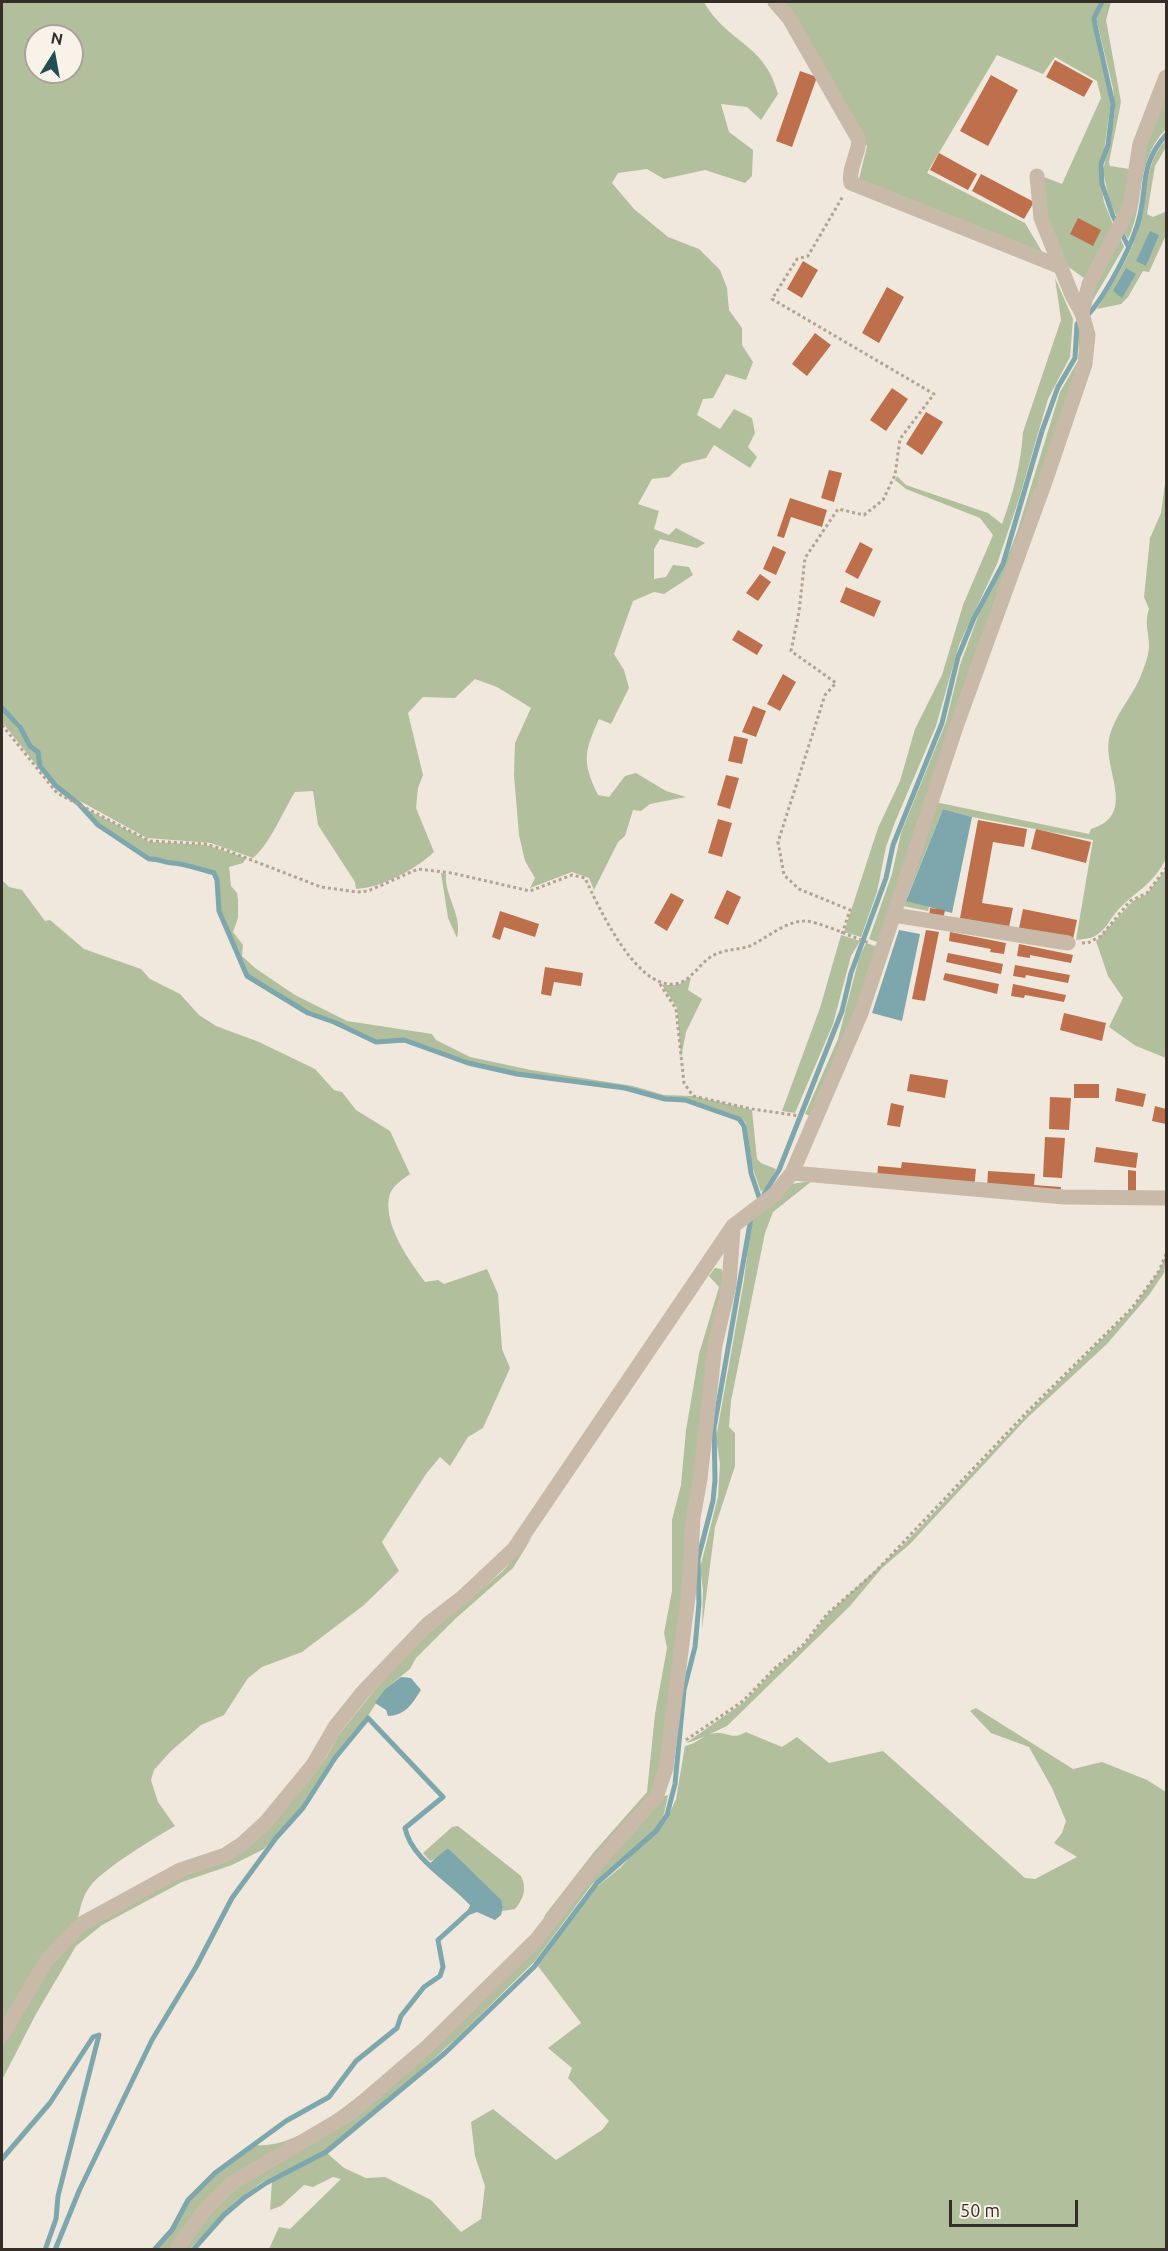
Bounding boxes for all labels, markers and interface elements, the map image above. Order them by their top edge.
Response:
north arrow [24,24,84,84]
text: N [49,28,65,48]
scale bar [952,2188,1081,2226]
text: 50 m [960,2200,1000,2220]

